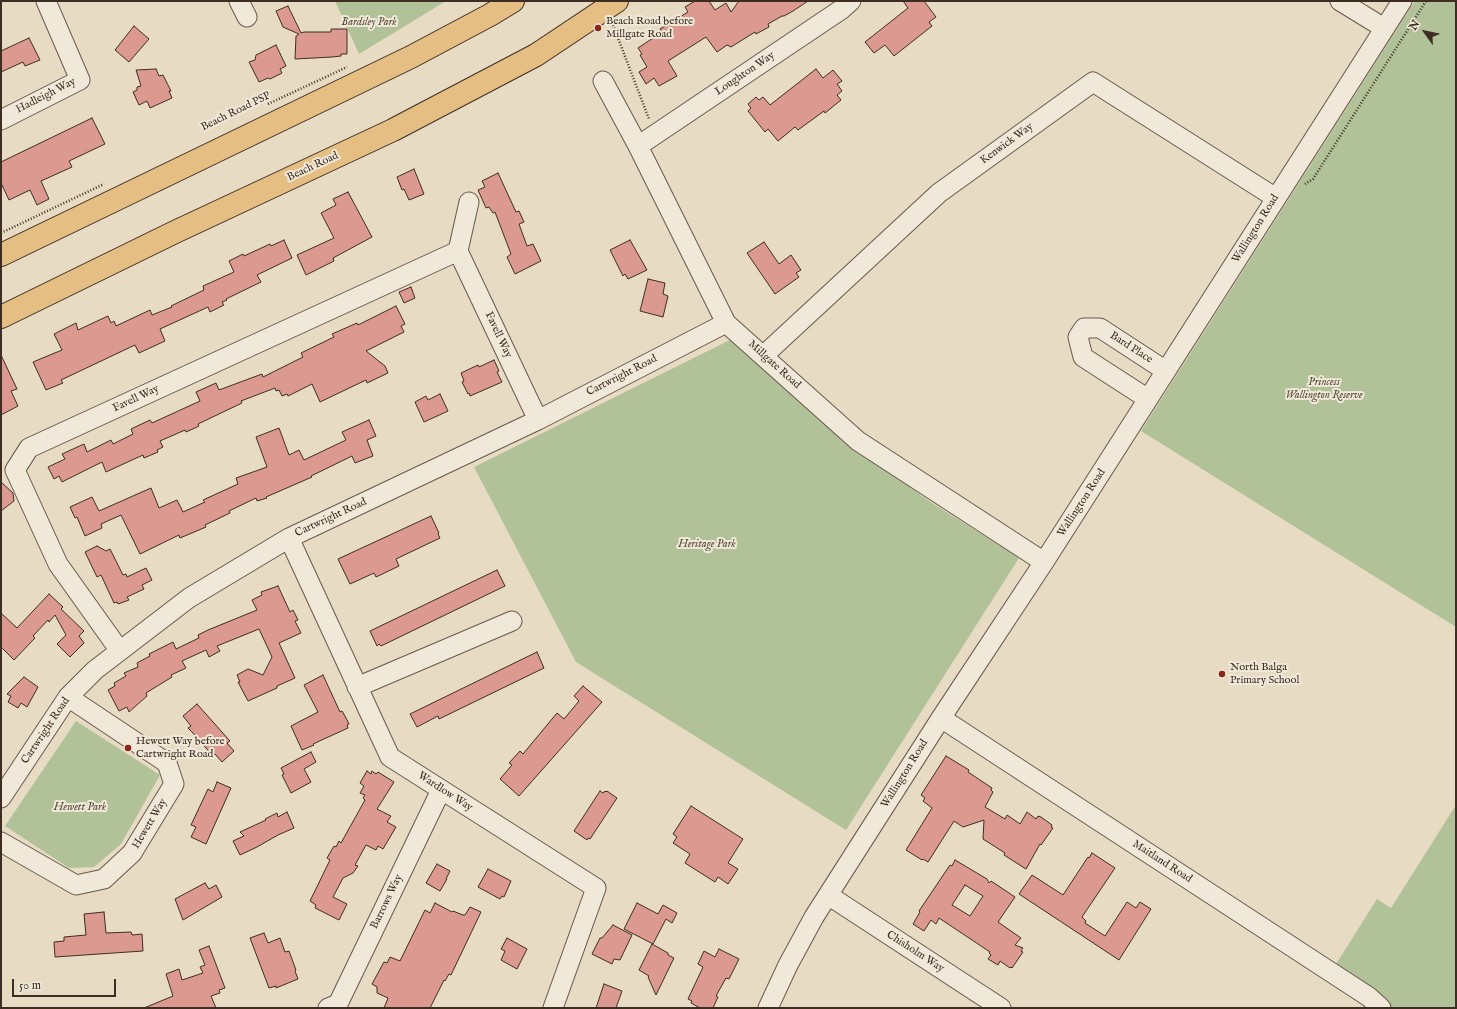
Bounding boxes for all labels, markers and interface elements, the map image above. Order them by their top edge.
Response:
north arrow [1405,12,1445,52]
place label: Beach Road before Millgate Road [606,15,693,41]
park label: Bardsley Park [341,16,397,30]
text: N [1406,18,1423,33]
marker: Beach Road before Millgate Road [593,23,603,33]
street label: Loughton Way [713,49,777,99]
street label: Hadleigh Way [14,75,78,117]
street label: Beach Road PSP [199,89,273,135]
street label: Kenwick Way [978,121,1036,167]
street label: Beach Road [285,149,341,185]
street label: Wallington Road [1230,192,1282,266]
street label: Favell Way [482,310,514,360]
street label: Bard Place [1107,329,1155,367]
street label: Millgate Road [745,338,803,392]
street label: Cartwright Road [584,353,660,399]
park label: Princess Wallington Reserve [1285,376,1363,402]
street label: Favell Way [111,383,161,415]
street label: Wallington Road [1055,467,1109,539]
street label: Cartwright Road [293,496,369,540]
park label: Heritage Park [678,538,736,552]
place label: North Balga Primary School [1230,661,1299,687]
marker: North Balga Primary School [1217,669,1227,679]
street label: Cartwright Road [19,695,73,767]
place label: Hewett Way before Cartwright Road [136,735,225,761]
street label: Wallington Road [879,737,931,811]
marker: Hewett Way before Cartwright Road [123,743,133,753]
street label: Wardlow Way [415,769,475,815]
street label: Hewett Way [130,796,170,852]
park label: Hewett Park [54,801,106,815]
street label: Maitland Road [1130,838,1194,886]
street label: Barrows Way [368,872,406,932]
street label: Chisholm Way [884,928,946,976]
scale bar [14,971,118,997]
text: 50 m [19,978,41,993]

